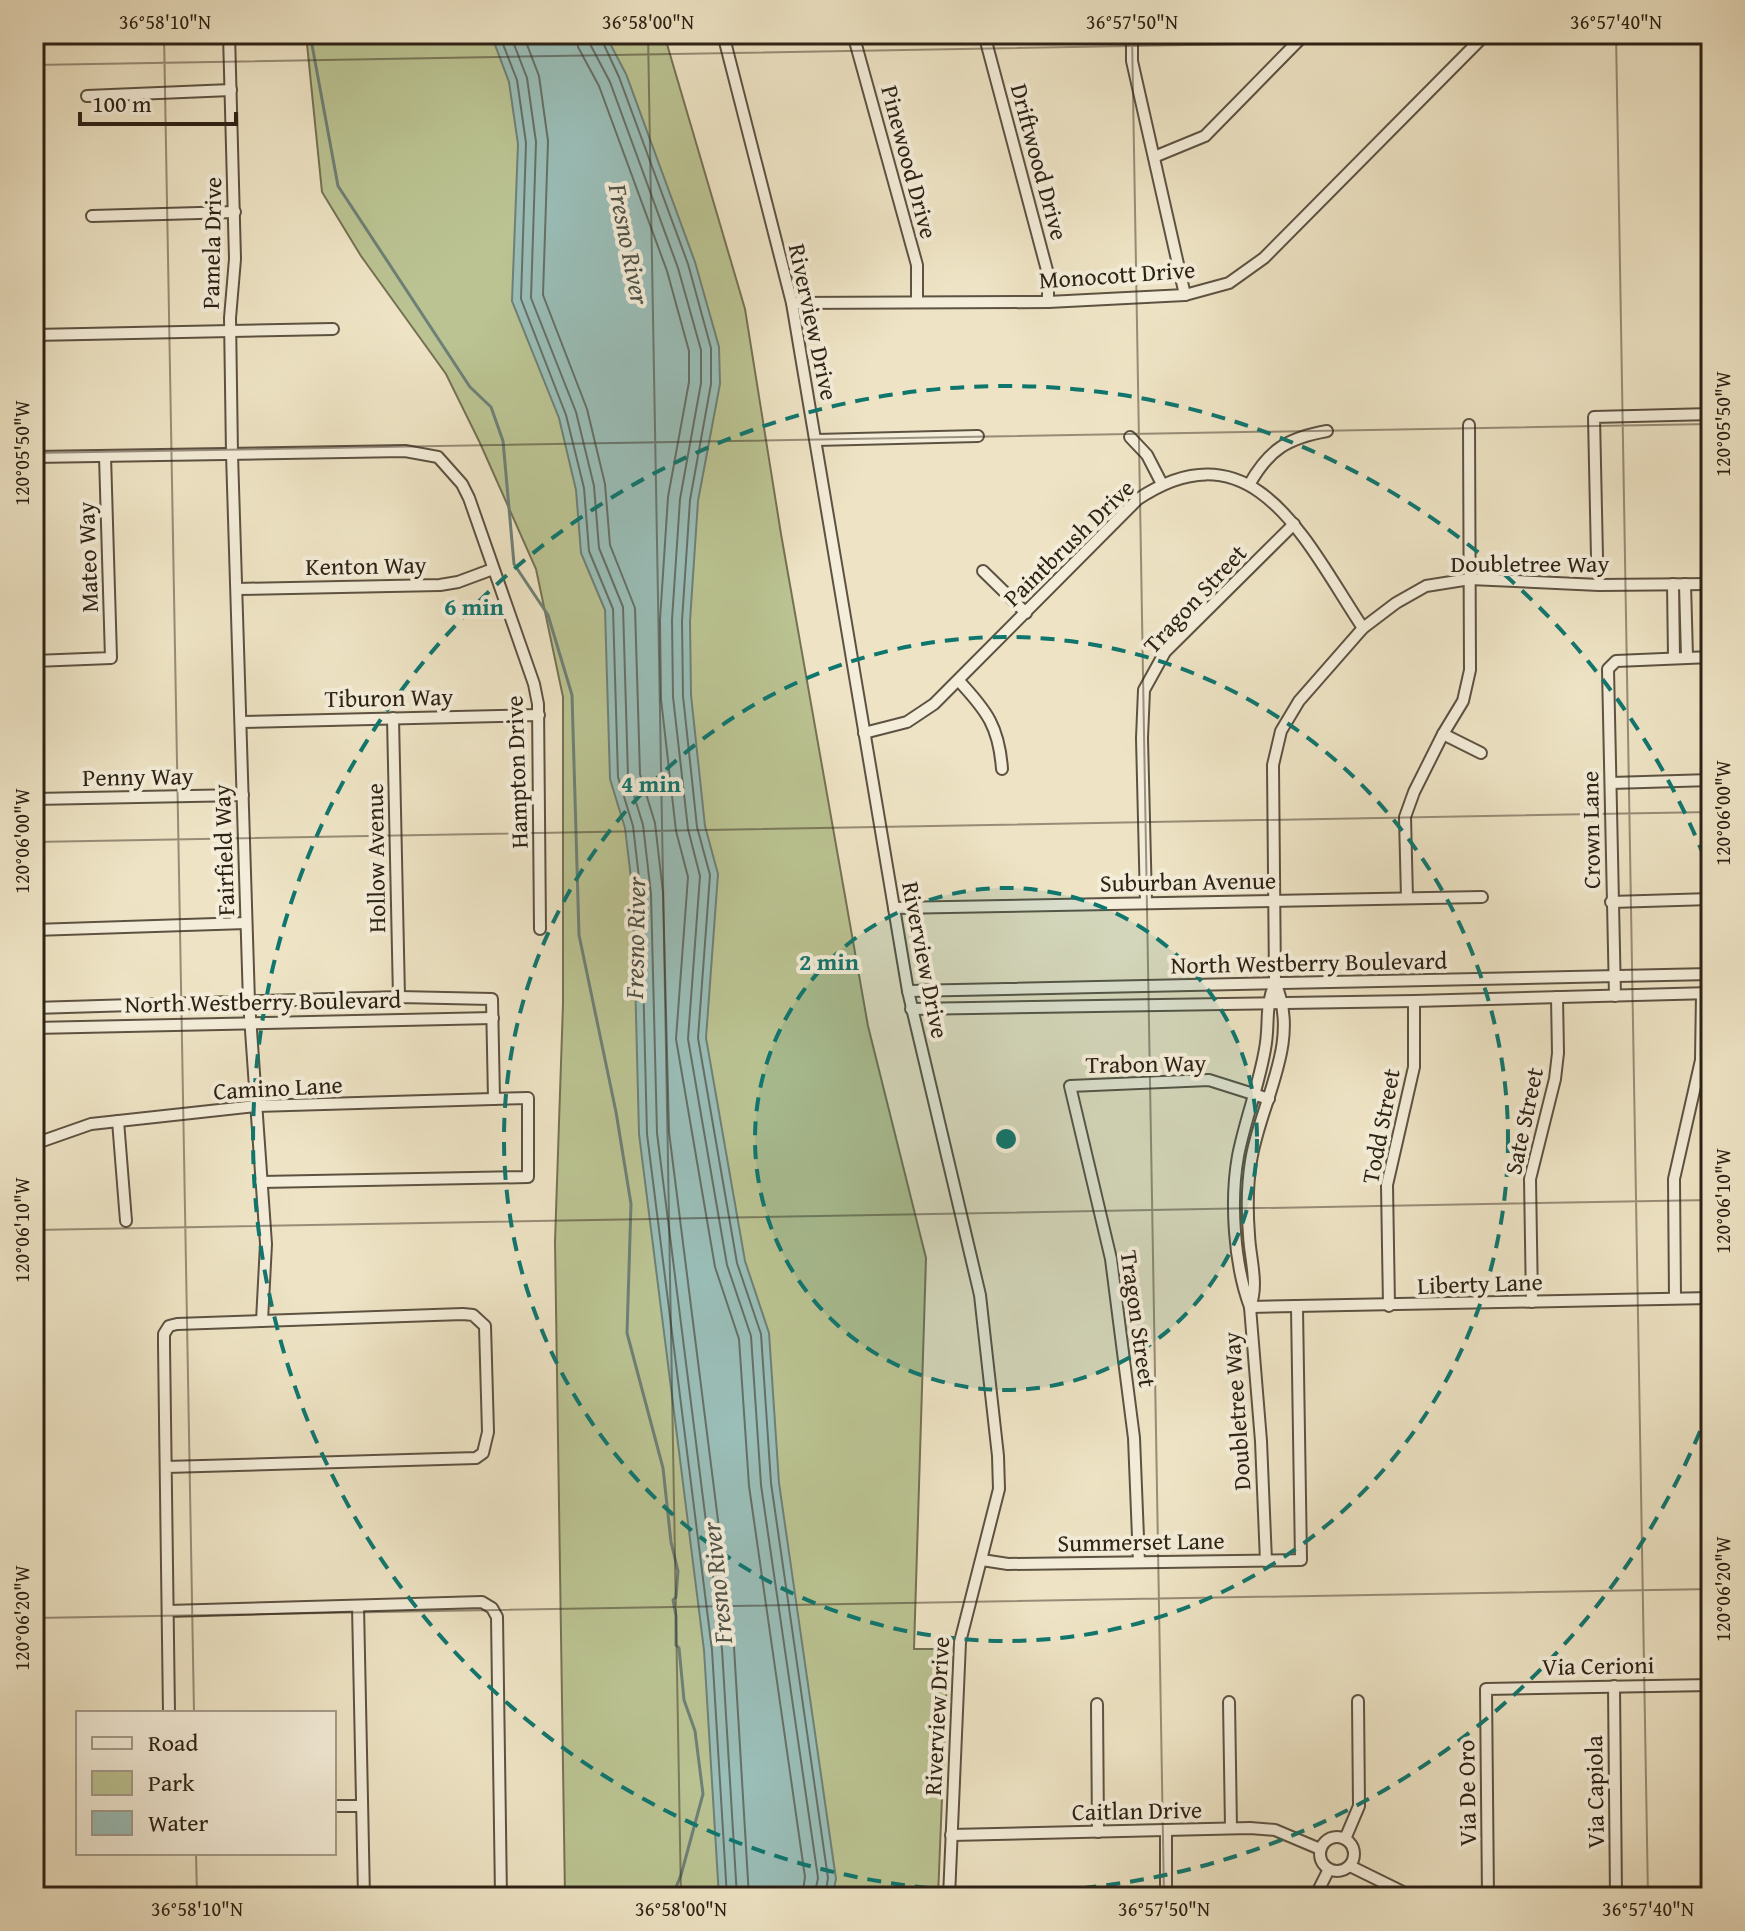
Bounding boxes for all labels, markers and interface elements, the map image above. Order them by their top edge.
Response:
text: 36°58'10"N [119,7,211,36]
text: 36°58'00"N [602,7,694,36]
text: 36°57'50"N [1086,7,1178,36]
text: 36°57'40"N [1570,7,1662,36]
scale bar [80,76,236,126]
street label: Driftwood Drive [1002,80,1077,244]
street label: Pinewood Drive [872,81,947,242]
text: 100 m [92,86,152,121]
street label: Pamela Drive [193,177,230,309]
water label: Fresno River [598,179,661,309]
street label: Riverview Drive [780,240,847,403]
street label: Monocott Drive [1038,252,1196,297]
text: 120°05'50"W [1708,371,1737,477]
text: 120°05'50"W [7,400,36,506]
street label: Paintbrush Drive [995,471,1142,614]
street label: Mateo Way [68,501,107,613]
street label: Tragon Street [1135,536,1255,661]
street label: Doubletree Way [1451,546,1609,581]
street label: Kenton Way [305,547,427,584]
text: 6 min [444,589,504,624]
street label: Tiburon Way [324,679,454,716]
street label: Hampton Drive [496,695,537,849]
street label: Penny Way [82,758,194,795]
text: 120°06'00"W [1708,760,1737,866]
text: 4 min [621,766,681,801]
street label: Crown Lane [1572,771,1609,889]
street label: Fairfield Way [204,783,243,917]
street label: Hollow Avenue [357,783,394,933]
text: 120°06'00"W [7,788,36,894]
street label: Suburban Avenue [1100,862,1276,901]
water label: Fresno River [614,875,655,1001]
street label: Riverview Drive [893,878,958,1041]
street label: North Westberry Boulevard [1170,943,1448,982]
text: 2 min [799,944,859,979]
street label: North Westberry Boulevard [124,982,402,1021]
street label: Trabon Way [1085,1045,1207,1082]
street label: Sate Street [1495,1064,1552,1178]
street label: Todd Street [1352,1065,1409,1186]
street label: Camino Lane [212,1067,344,1108]
centre of rings [992,1125,1020,1153]
text: 120°06'10"W [1708,1148,1737,1254]
text: 120°06'10"W [7,1177,36,1283]
street label: Tragon Street [1112,1248,1166,1390]
street label: Liberty Lane [1417,1264,1543,1303]
street label: Doubletree Way [1214,1331,1259,1491]
water label: Fresno River [691,1519,742,1647]
street label: Summerset Lane [1057,1523,1225,1560]
text: 120°06'20"W [1708,1536,1737,1642]
text: 120°06'20"W [7,1565,36,1671]
street label: Riverview Drive [915,1636,958,1796]
street label: Via Cerioni [1541,1647,1655,1684]
legend [76,1711,336,1855]
text: Road [148,1725,198,1760]
street label: Via Capiola [1576,1734,1613,1849]
street label: Via De Oro [1448,1739,1485,1847]
text: Park [148,1765,195,1800]
street label: Caitlan Drive [1072,1792,1202,1829]
text: Water [148,1805,209,1840]
text: 36°58'10"N [151,1894,243,1923]
text: 36°58'00"N [635,1894,727,1923]
text: 36°57'50"N [1118,1894,1210,1923]
text: 36°57'40"N [1602,1894,1694,1923]

